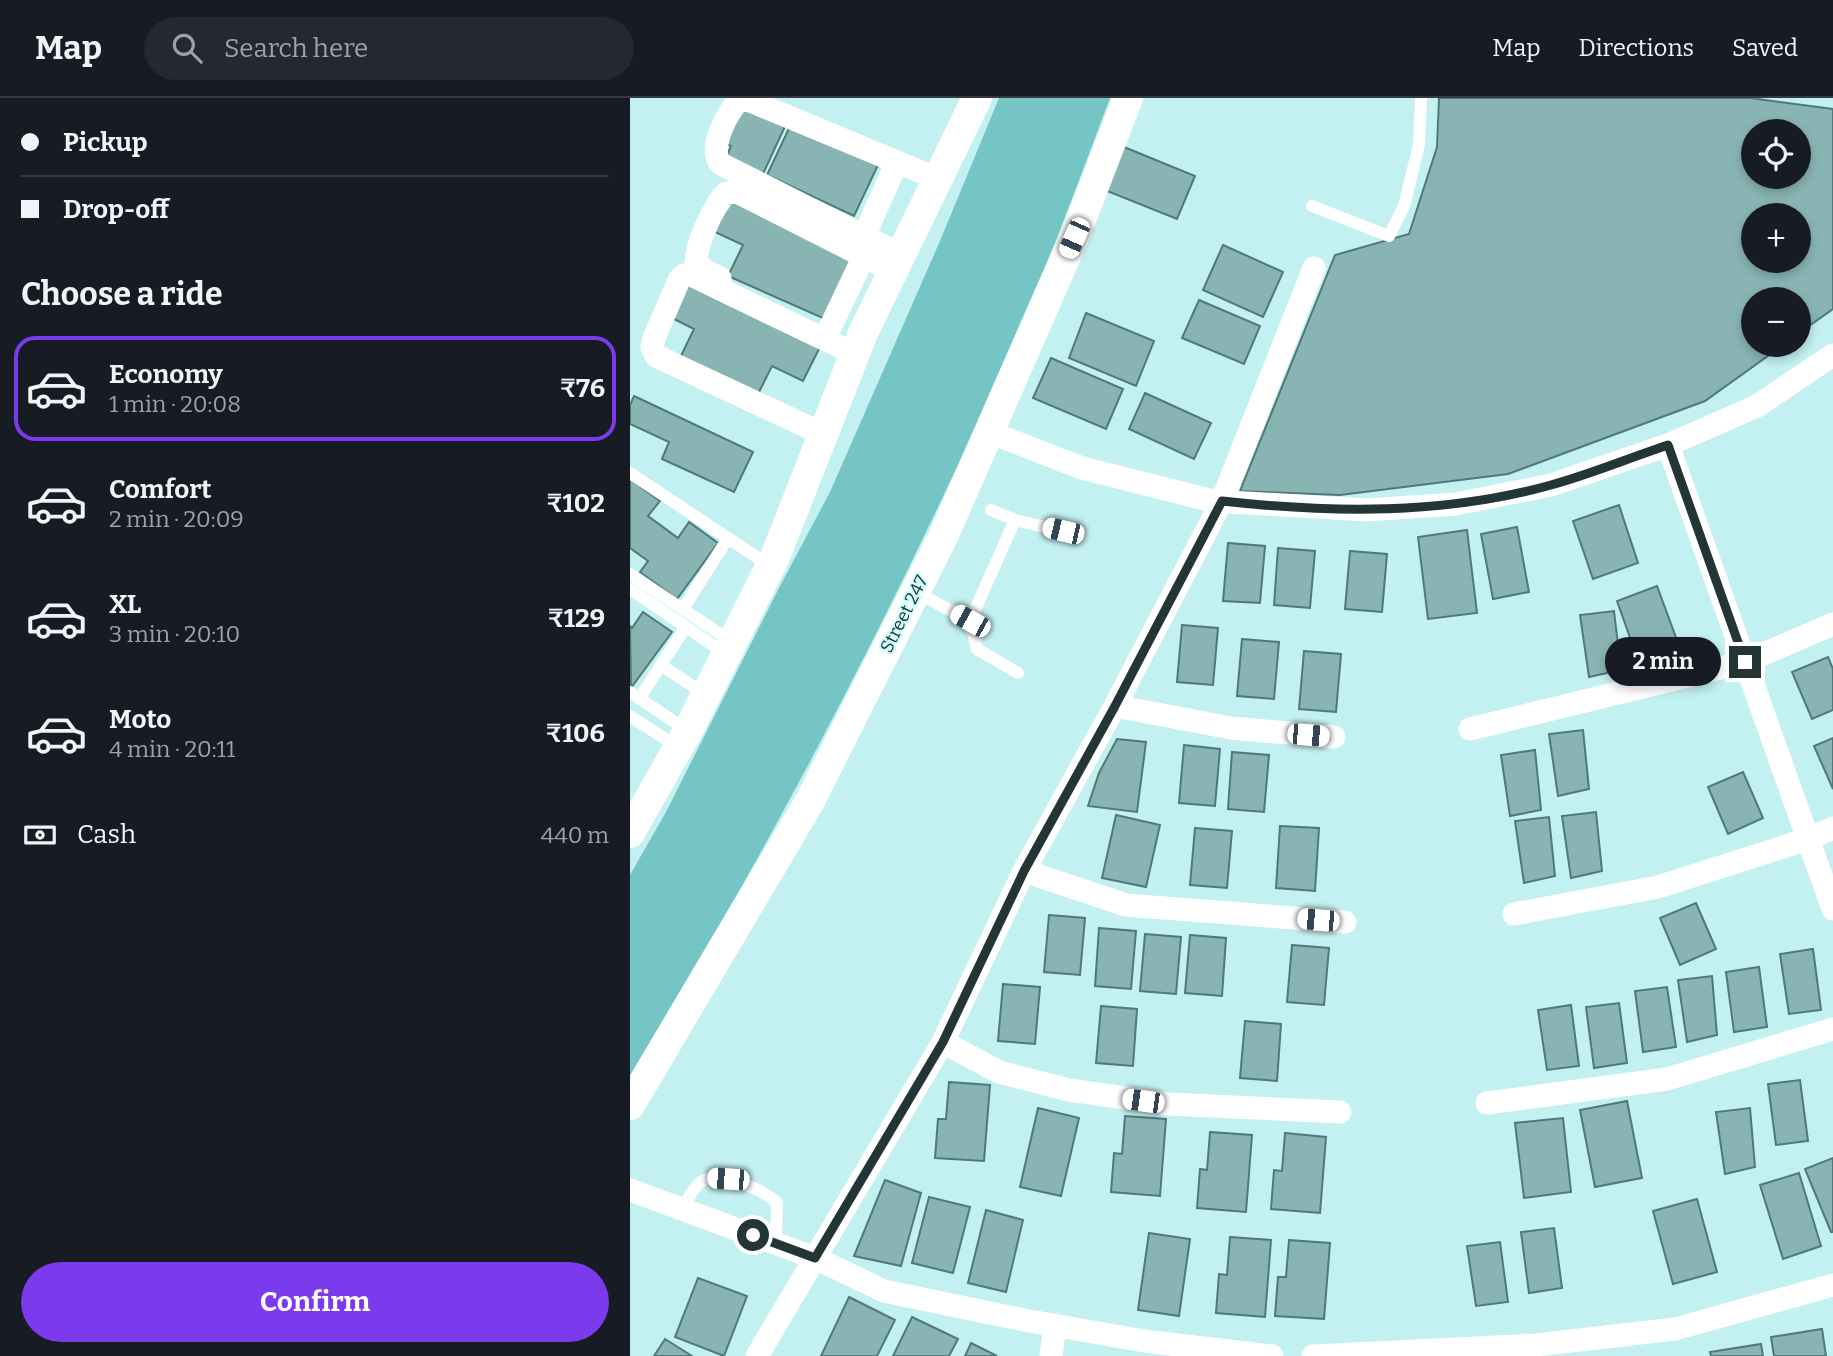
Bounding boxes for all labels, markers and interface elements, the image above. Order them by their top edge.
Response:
search box [144,17,634,80]
text: Map [35,28,102,68]
icon: search [168,29,206,67]
text: Search here [224,33,368,64]
text: Map [1492,34,1541,62]
text: Directions [1579,34,1694,62]
text: Saved [1732,34,1798,62]
map controls [1741,119,1811,357]
button: locate [1741,119,1811,189]
text: Pickup [63,127,148,158]
text: Drop-off [63,194,169,225]
button: + [1741,203,1811,273]
car [1056,215,1093,261]
text: Choose a ride [21,275,222,313]
button: − [1741,287,1811,357]
icon: car [25,357,88,420]
text: Economy [109,359,223,390]
text: ₹76 [560,373,605,404]
text: 1 min · 20:08 [109,390,241,418]
icon: car [25,472,88,535]
text: Comfort [109,474,212,505]
text: ₹102 [546,488,605,519]
text: 2 min · 20:09 [109,505,244,533]
car [1041,516,1086,546]
street label: Street 247 [875,572,933,656]
icon: car [25,587,88,650]
text: XL [109,589,141,620]
car [947,602,994,640]
text: ₹129 [547,603,605,634]
text: 3 min · 20:10 [109,620,240,648]
callout: 2 min [1605,638,1720,686]
route end [1729,646,1761,678]
text: 2 min [1632,647,1694,675]
icon: car [25,702,88,765]
text: Moto [109,704,171,735]
text: ₹106 [546,718,605,749]
car [1287,723,1330,747]
text: 4 min · 20:11 [109,735,235,763]
icon: cash [21,816,59,854]
text: Cash [77,819,136,850]
text: 440 m [541,821,609,849]
car [1297,908,1340,932]
car [1121,1088,1166,1114]
car [707,1167,750,1191]
route start [737,1219,769,1251]
button: Confirm [21,1262,609,1342]

